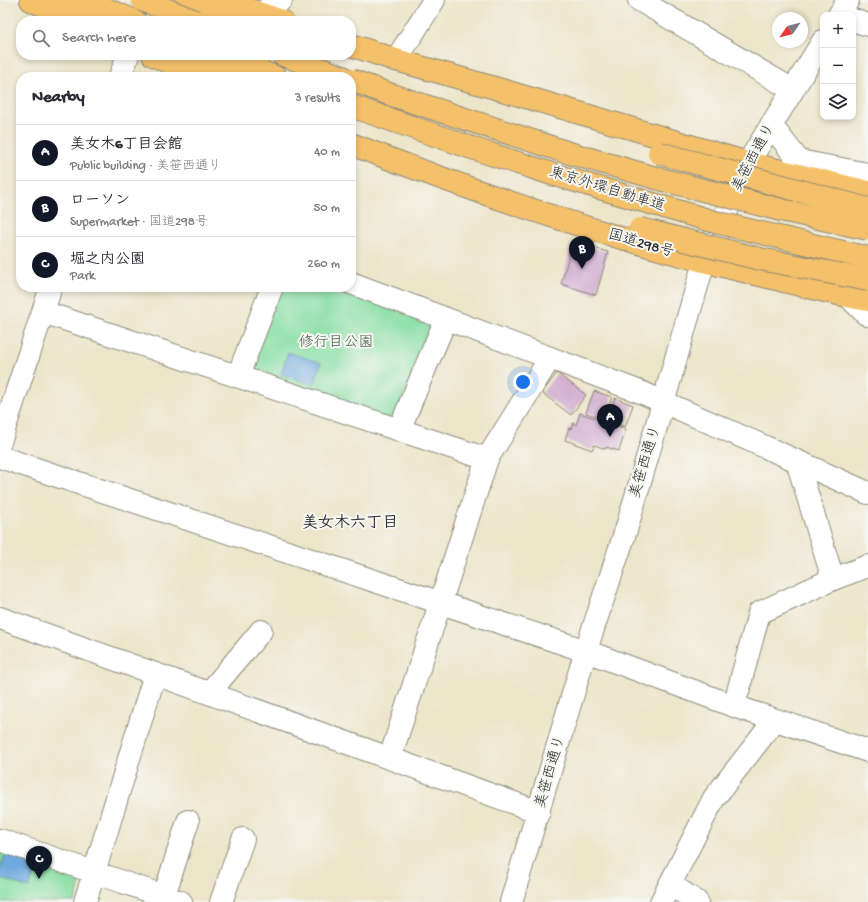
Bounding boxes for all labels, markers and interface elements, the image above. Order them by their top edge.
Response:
north arrow [772,12,808,48]
map controls [820,12,856,120]
button: + [820,12,856,48]
search box [16,16,356,60]
icon: search [30,27,52,49]
text: Search here [62,29,136,47]
button: − [820,48,856,84]
button: layers [820,84,856,120]
text: Nearby [32,88,85,108]
text: 3 results [295,91,340,106]
street label: 美笹西通り [728,120,780,195]
text: 美女木6丁目会館 [70,136,183,154]
text: A [41,145,49,160]
text: 40 m [314,145,340,160]
text: Public building · 美笹西通り [70,159,221,174]
street label: 東京外環自動車道 [547,163,667,216]
text: ローソン [70,192,130,210]
text: B [42,201,48,216]
text: 50 m [313,201,340,216]
text: Supermarket · 国道298号 [70,215,208,230]
street label: 国道298号 [606,226,676,262]
pin: B [569,236,595,269]
text: 堀之内公園 [70,251,145,269]
text: C [41,257,49,272]
text: 260 m [307,257,340,272]
text: Park [70,269,95,284]
park label: 修行目公園 [298,334,374,352]
your location [513,372,533,392]
pin: A [597,404,623,437]
street label: 美笹西通り [625,423,666,501]
district label: 美女木六丁目 [302,513,398,534]
street label: 美笹西通り [531,733,570,811]
pin: C [26,846,52,879]

